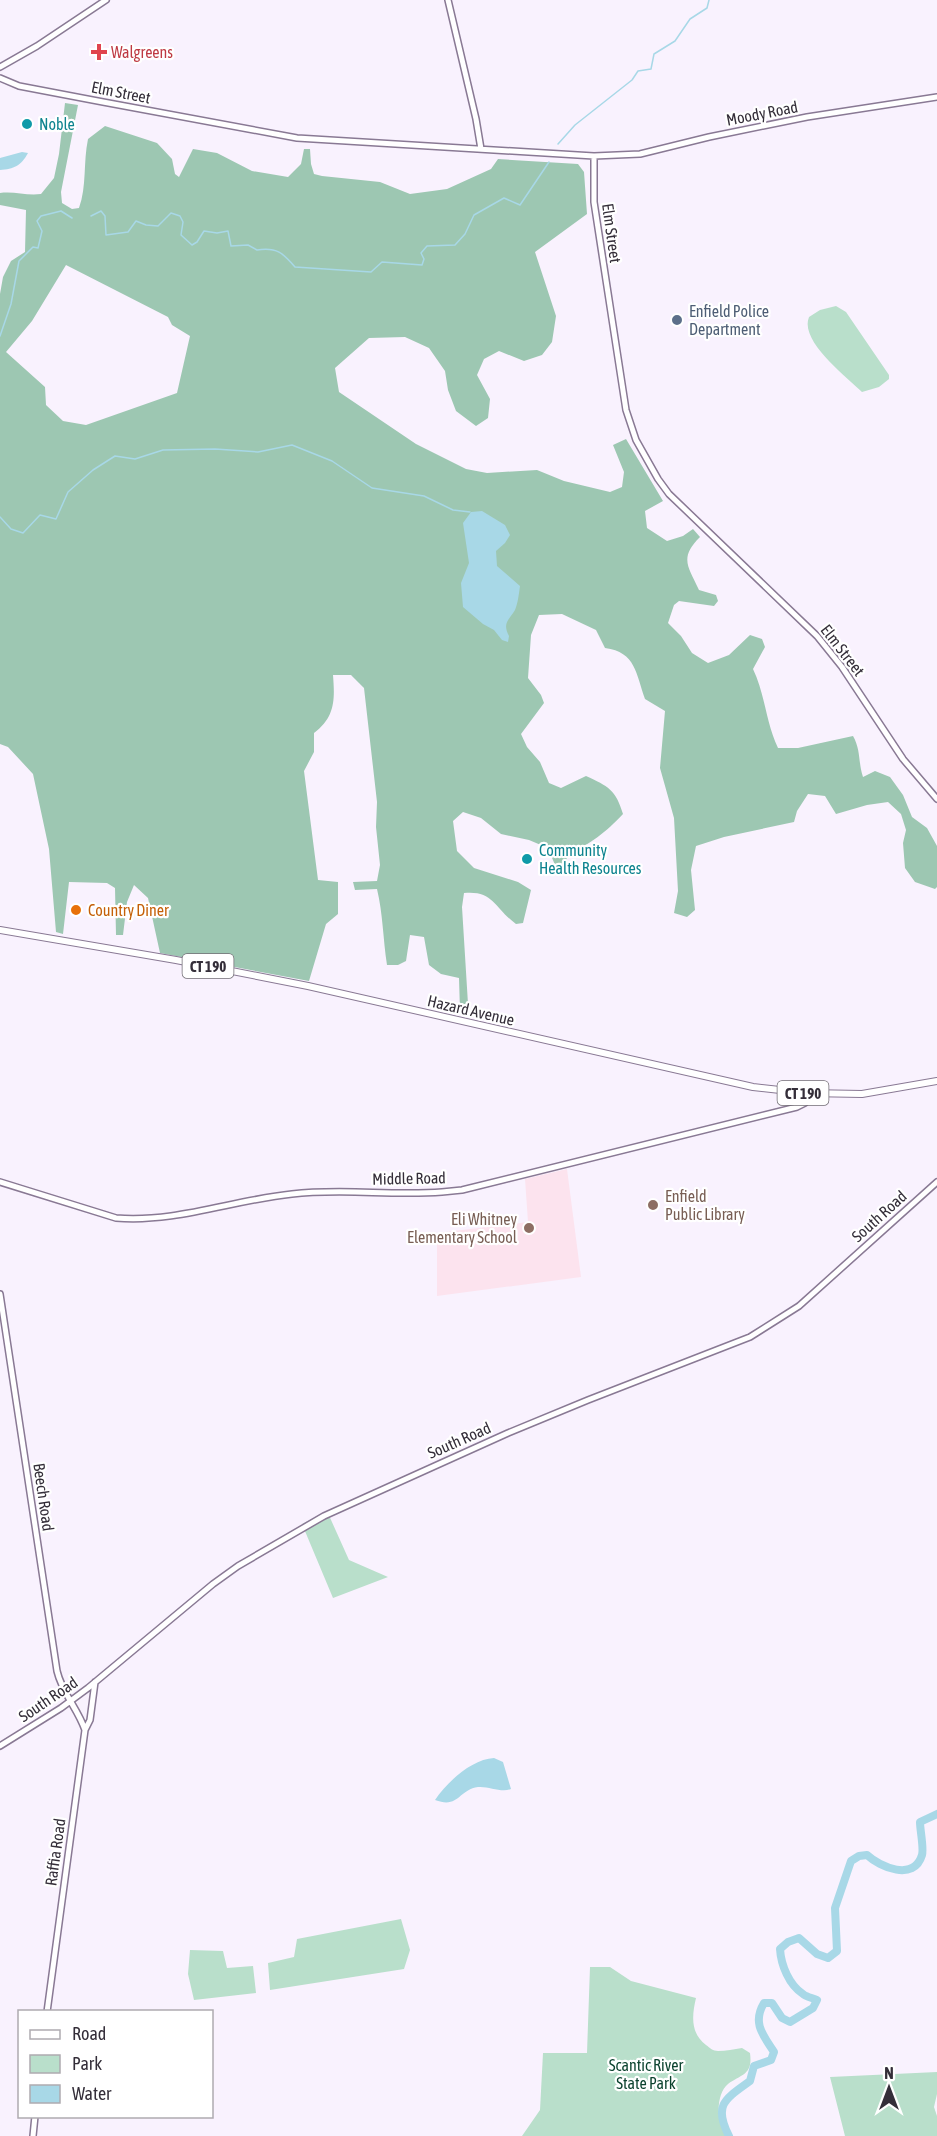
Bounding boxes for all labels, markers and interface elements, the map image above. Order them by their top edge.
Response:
place label: Walgreens [111,43,173,62]
marker: Walgreens [92,45,106,59]
street label: Elm Street [90,77,152,107]
street label: Moody Road [725,97,800,130]
place label: Noble [39,115,75,133]
marker: Noble [20,117,34,131]
street label: Elm Street [599,202,625,264]
place label: Enfield Police Department [689,302,769,339]
marker: Enfield Police Department [670,313,684,327]
street label: Elm Street [817,621,869,679]
place label: Community Health Resources [539,841,642,877]
marker: Community Health Resources [520,852,534,866]
place label: Country Diner [88,901,169,920]
marker: Country Diner [69,903,83,917]
road number: CT 190 [182,954,234,978]
street label: Hazard Avenue [426,991,516,1029]
road number: CT 190 [778,1081,828,1105]
street label: Middle Road [372,1168,446,1188]
place label: Enfield Public Library [665,1187,745,1224]
street label: South Road [848,1187,910,1245]
marker: Enfield Public Library [646,1198,660,1212]
place label: Eli Whitney Elementary School [407,1210,518,1247]
marker: Eli Whitney Elementary School [522,1221,536,1235]
street label: South Road [425,1418,493,1462]
street label: Beech Road [30,1462,58,1532]
street label: South Road [15,1673,81,1725]
street label: Raffia Road [41,1817,69,1887]
legend [18,2010,213,2118]
text: Road [72,2023,106,2044]
text: Park [72,2053,102,2074]
park label: Scantic River State Park [609,2056,683,2092]
north arrow [859,2058,919,2118]
text: N [884,2064,894,2082]
text: Water [72,2083,112,2104]

